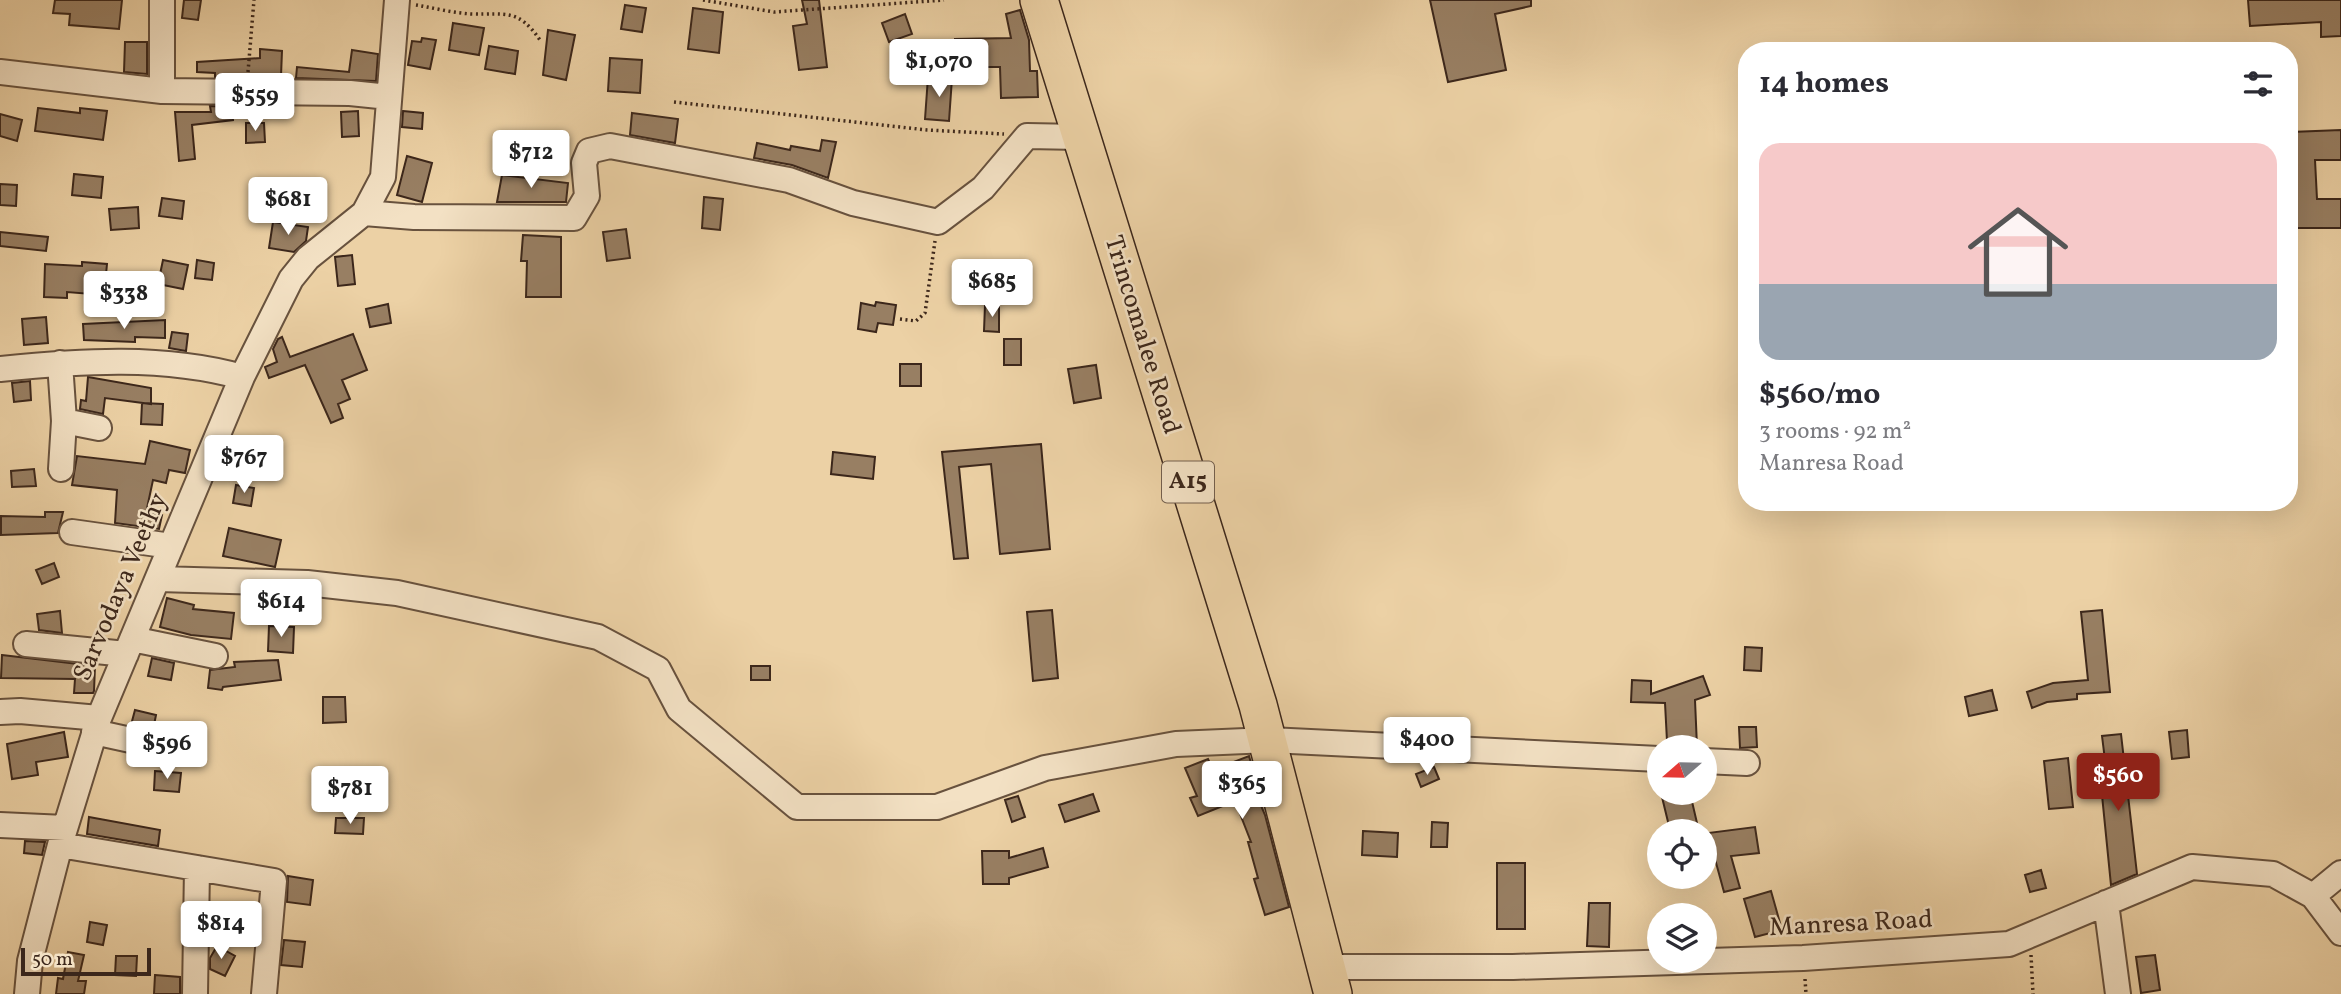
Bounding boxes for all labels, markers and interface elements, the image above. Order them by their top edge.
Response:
pin: $1,070 [882,40,996,99]
text: $1,070 [905,46,973,78]
text: 14 homes [1759,63,1889,105]
icon: filters [2239,65,2277,103]
pin: $559 [214,74,296,133]
text: $559 [231,80,279,112]
pin: $712 [490,130,572,190]
text: $712 [508,137,554,169]
pin: $681 [247,177,329,237]
text: $681 [264,184,312,216]
icon: home [1955,189,2081,315]
street label: Trincomalee Road [1095,231,1189,439]
pin: $685 [951,260,1033,319]
text: $685 [968,266,1016,298]
pin: $338 [83,272,165,331]
text: $338 [100,278,148,310]
text: $560/mo [1759,374,1881,416]
text: 3 rooms · 92 m² [1759,416,1911,448]
pin: $767 [203,435,285,495]
text: $767 [220,442,268,474]
text: Manresa Road [1759,448,1904,480]
road number: A15 [1162,462,1214,503]
street label: Sarvodaya Veethy [65,487,177,687]
pin: $614 [240,580,322,639]
text: $614 [257,586,305,618]
pin: $400 [1386,718,1468,777]
pin: $596 [126,722,208,781]
text: $400 [1400,724,1454,756]
text: $596 [142,728,192,760]
north arrow [1647,735,1717,805]
map controls [1647,735,1717,973]
pin: $560 [2077,754,2159,813]
text: $560 [2093,760,2143,792]
pin: $365 [1201,762,1283,821]
pin: $781 [309,766,391,826]
text: $365 [1218,768,1266,800]
text: $781 [327,773,373,805]
button: locate [1647,819,1717,889]
pin: $814 [180,902,262,961]
street label: Manresa Road [1768,902,1934,946]
button: layers [1647,903,1717,973]
text: $814 [197,908,245,940]
scale bar [21,945,150,977]
text: 50 m [32,947,73,973]

